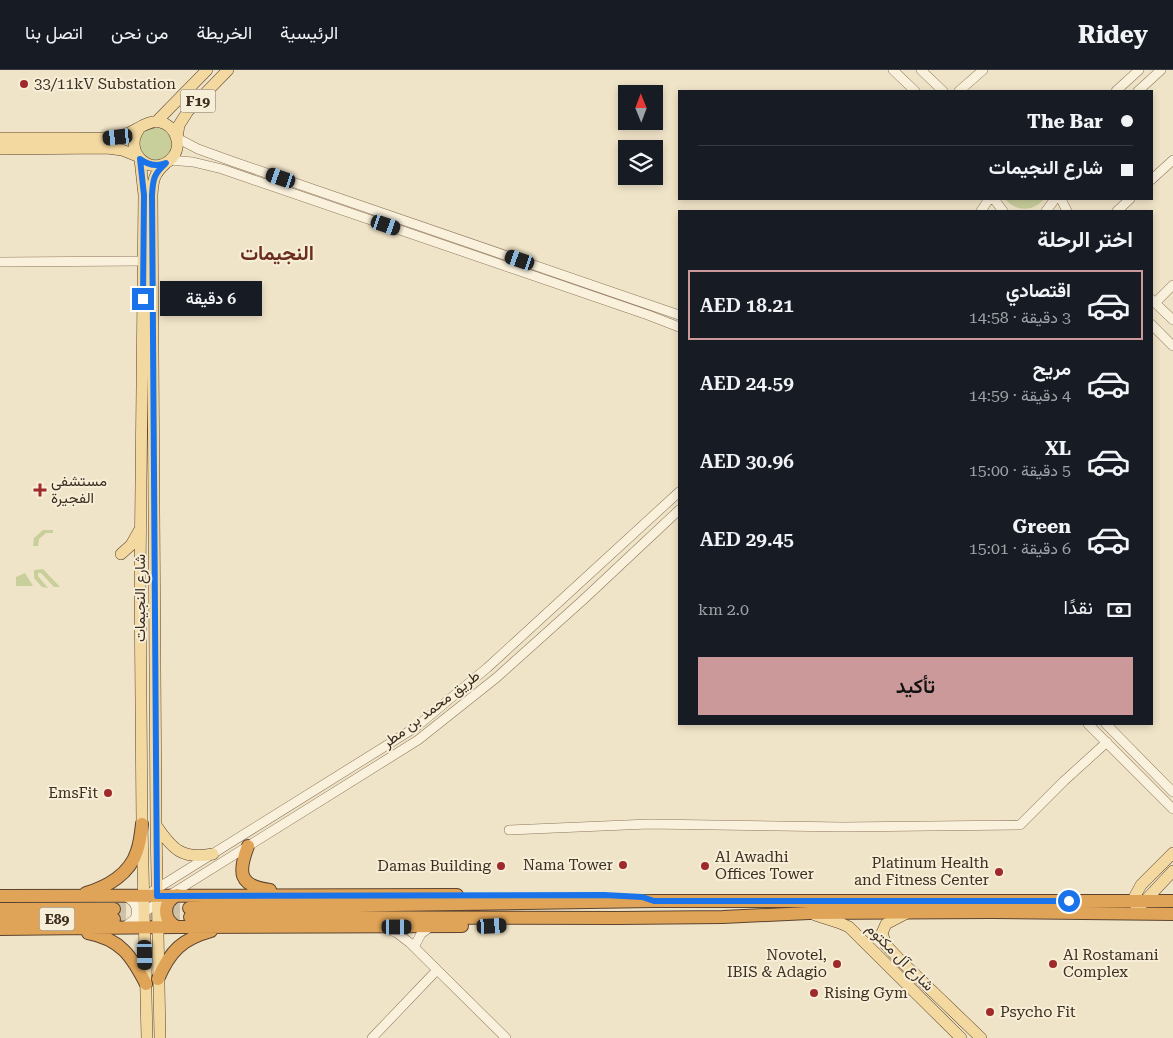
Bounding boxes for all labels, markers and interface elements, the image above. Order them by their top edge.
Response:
text: Ridey [1078,21,1148,49]
text: اتصل بنا [25,22,83,43]
text: من نحن [111,22,168,43]
text: الخريطة [196,22,252,43]
text: الرئيسية [280,22,338,43]
place label: 33/11kV Substation [34,75,176,93]
marker: 33/11kV Substation [18,78,30,90]
north arrow [618,85,662,130]
map controls [618,85,663,185]
road number: F19 [180,90,216,112]
text: The Bar [1027,110,1103,133]
car [102,128,133,146]
button: layers [618,140,663,185]
text: شارع النجيمات [989,156,1103,179]
car [264,166,297,190]
car [369,213,402,237]
text: اختر الرحلة [1037,227,1133,252]
district label: النجيمات [240,241,314,265]
car [503,248,536,272]
text: اقتصادي [1006,279,1071,302]
callout: 6 دقيقة [160,282,263,316]
icon: car [1086,283,1131,328]
route end [132,288,154,310]
text: 6 دقيقة [186,289,236,308]
text: AED 18.21 [700,294,794,317]
text: 3 دقيقة · 14:58 [969,308,1071,327]
text: مريح [1033,357,1071,380]
icon: car [1086,361,1131,406]
text: AED 24.59 [700,372,794,395]
text: 4 دقيقة · 14:59 [969,386,1071,405]
text: XL [1045,437,1071,460]
icon: car [1086,439,1131,484]
text: AED 30.96 [700,450,794,473]
text: 5 دقيقة · 15:00 [969,461,1071,480]
place label: مستشفى الفجيرة [51,472,107,507]
marker: مستشفى الفجيرة [33,483,47,497]
text: Green [1013,515,1071,538]
icon: car [1086,517,1131,562]
text: AED 29.45 [700,528,794,551]
text: 6 دقيقة · 15:01 [969,539,1071,558]
street label: شارع النجيمات [131,554,151,642]
text: نقدًا [1064,596,1093,619]
icon: cash [1105,596,1133,624]
text: 2.0 km [698,600,749,619]
button: تأكيد [698,657,1133,715]
street label: طريق محمد بن مطر [378,666,484,753]
place label: EmsFit [48,784,98,802]
marker: EmsFit [102,787,114,799]
place label: Al Awadhi Offices Tower [715,848,814,883]
place label: Platinum Health and Fitness Center [854,854,989,889]
place label: Nama Tower [523,856,613,874]
place label: Damas Building [377,857,491,875]
marker: Nama Tower [617,859,629,871]
marker: Damas Building [495,860,507,872]
marker: Al Awadhi Offices Tower [699,860,711,872]
marker: Platinum Health and Fitness Center [993,866,1005,878]
route start [1058,890,1080,912]
road number: E89 [40,908,74,931]
car [476,918,507,934]
street label: شارع آل مكتوم [861,919,938,996]
car [382,920,412,935]
car [137,940,152,970]
place label: Novotel, IBIS & Adagio [727,946,827,981]
place label: Al Rostamani Complex [1063,946,1159,981]
marker: Novotel, IBIS & Adagio [831,958,843,970]
marker: Al Rostamani Complex [1047,958,1059,970]
place label: Rising Gym [824,984,908,1002]
marker: Rising Gym [808,987,820,999]
place label: Psycho Fit [1000,1003,1076,1021]
marker: Psycho Fit [984,1006,996,1018]

